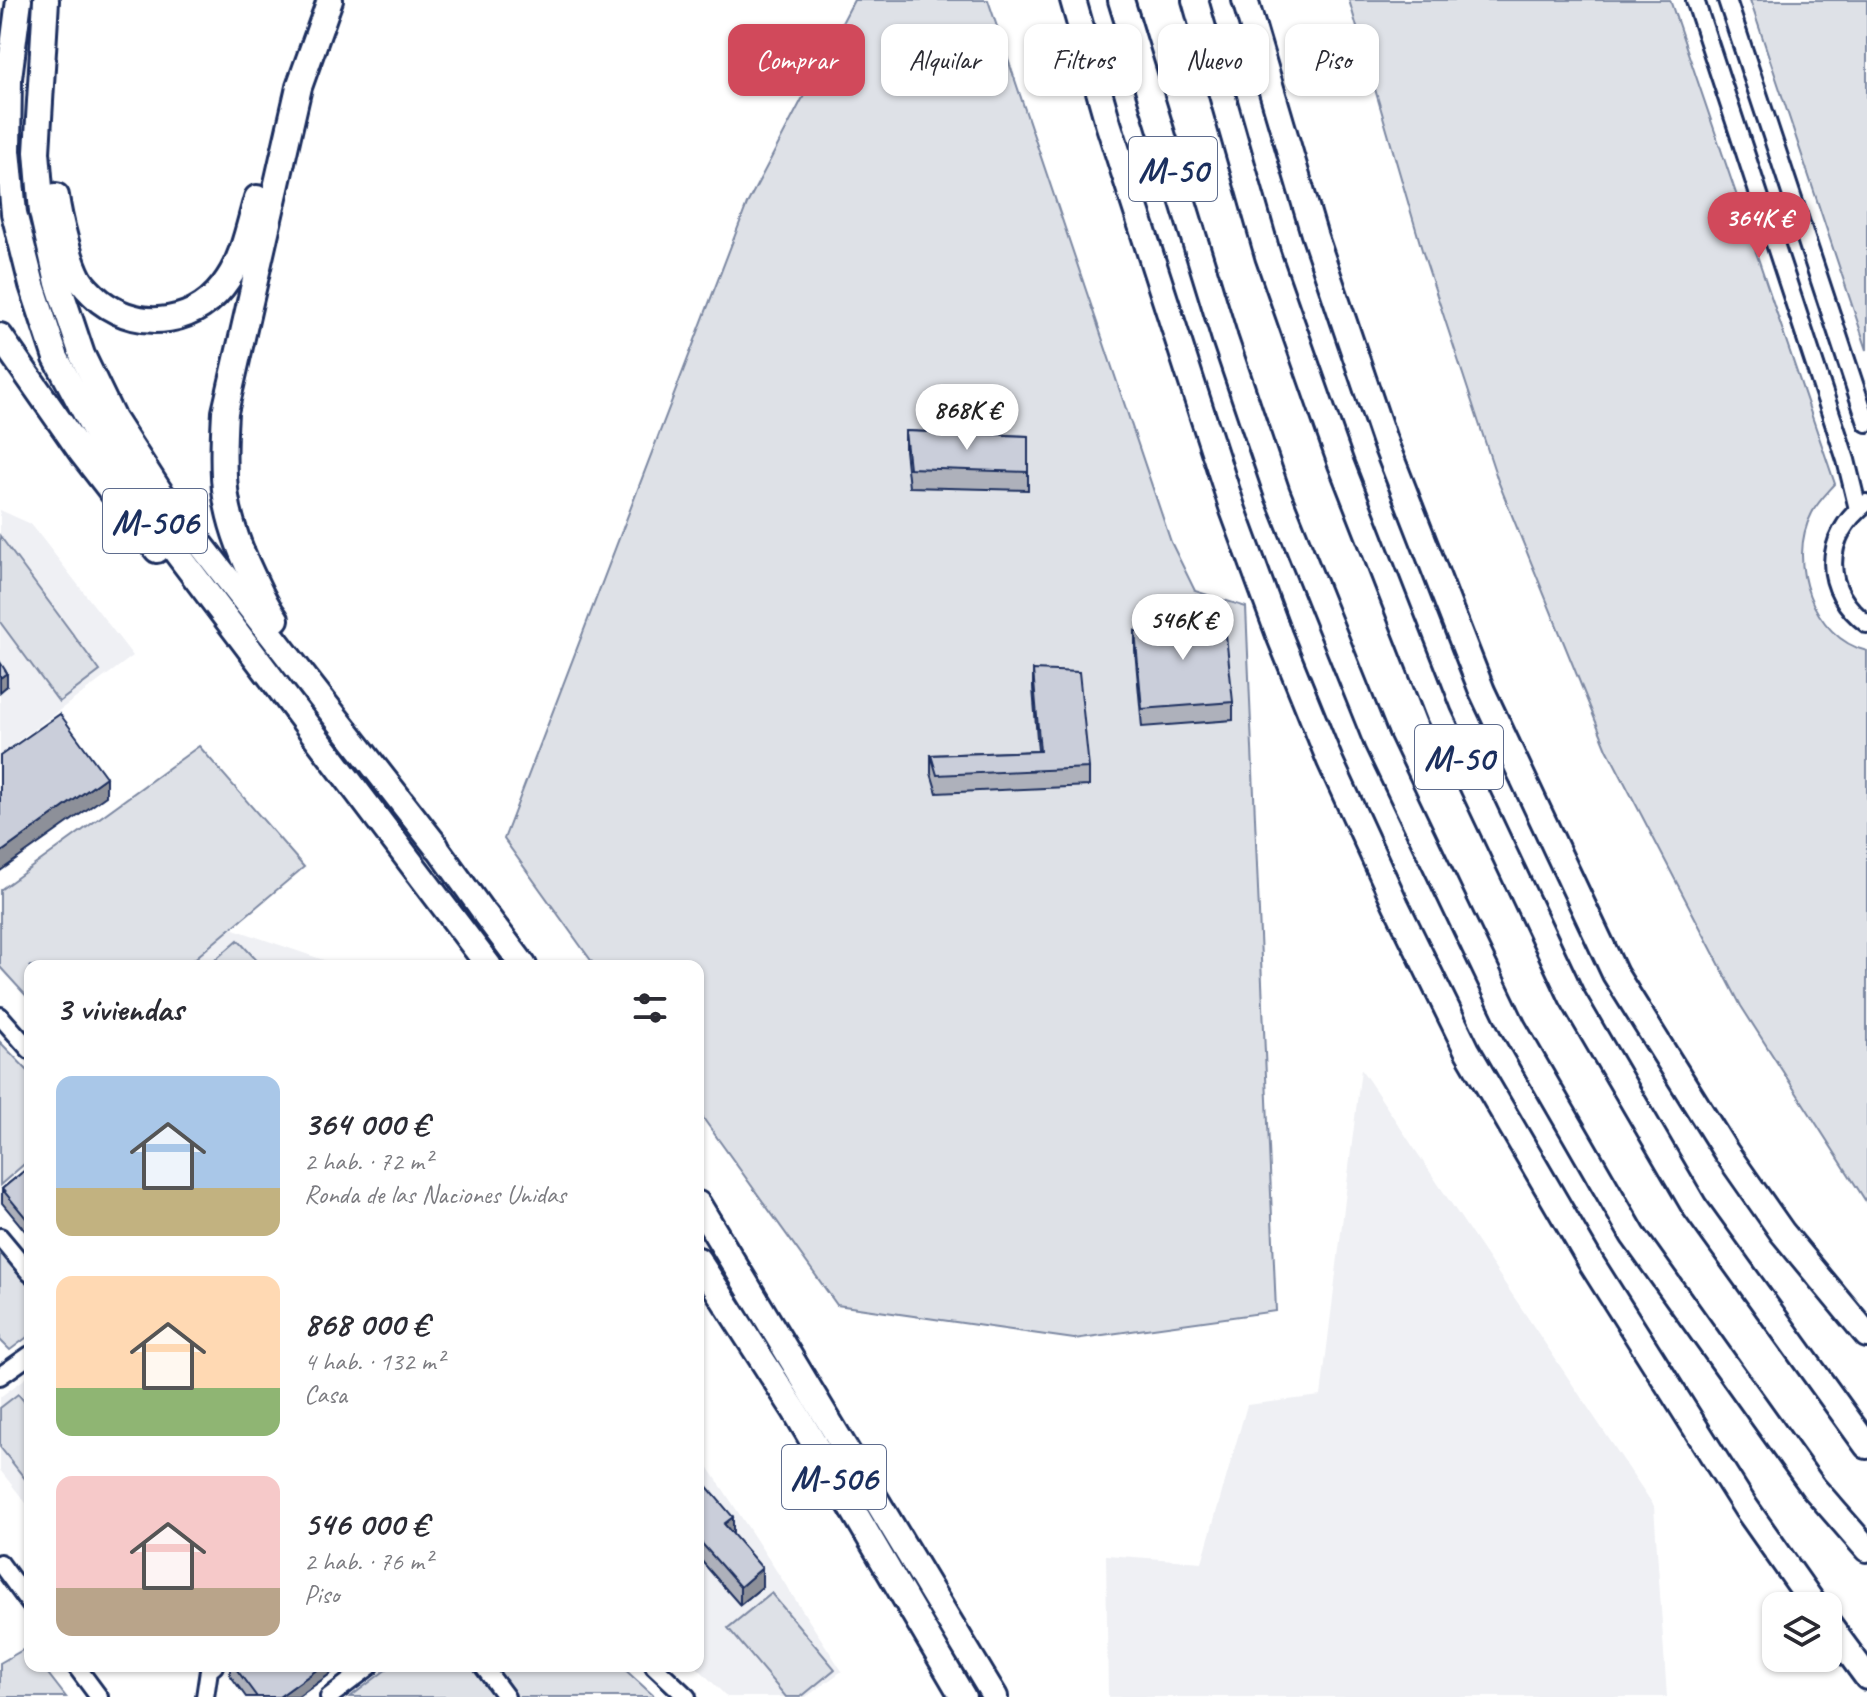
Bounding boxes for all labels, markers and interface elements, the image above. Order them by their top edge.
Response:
chip: Comprar [728,24,865,96]
chip: Alquilar [881,24,1008,96]
chip: Filtros [1024,24,1142,96]
chip: Nuevo [1158,24,1269,96]
chip: Piso [1285,24,1379,96]
road number: M-50 [1129,137,1217,201]
pin: 364K € [1694,192,1824,260]
text: 364K € [1726,201,1792,234]
pin: 868K € [902,384,1032,452]
text: 868K € [934,393,1000,426]
road number: M-506 [103,489,207,553]
pin: 546K € [1118,594,1248,662]
text: 546K € [1150,603,1216,636]
road number: M-50 [1415,725,1503,789]
icon: filters [628,986,672,1030]
text: 3 viviendas [56,987,183,1030]
text: 364 000 € [304,1102,428,1145]
icon: home [120,1108,216,1204]
text: 2 hab. · 72 m² [304,1145,432,1178]
text: Ronda de las Naciones Unidas [304,1178,566,1211]
text: 868 000 € [304,1302,428,1345]
icon: home [120,1308,216,1404]
text: 4 hab. · 132 m² [304,1345,444,1378]
text: Casa [304,1378,347,1411]
road number: M-506 [782,1445,886,1509]
text: 546 000 € [304,1502,428,1545]
icon: home [120,1508,216,1604]
text: 2 hab. · 76 m² [304,1545,432,1578]
text: Piso [304,1578,339,1611]
map controls [1762,1592,1842,1672]
button: layers [1762,1592,1842,1672]

